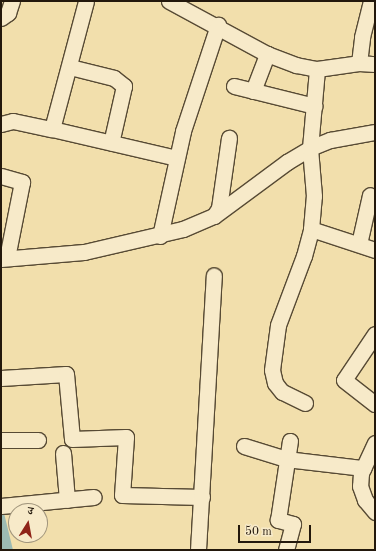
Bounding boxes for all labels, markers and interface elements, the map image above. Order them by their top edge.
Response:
north arrow [8,503,48,543]
text: उ [26,506,34,518]
scale bar [240,517,313,543]
text: 50 m [245,526,272,538]

